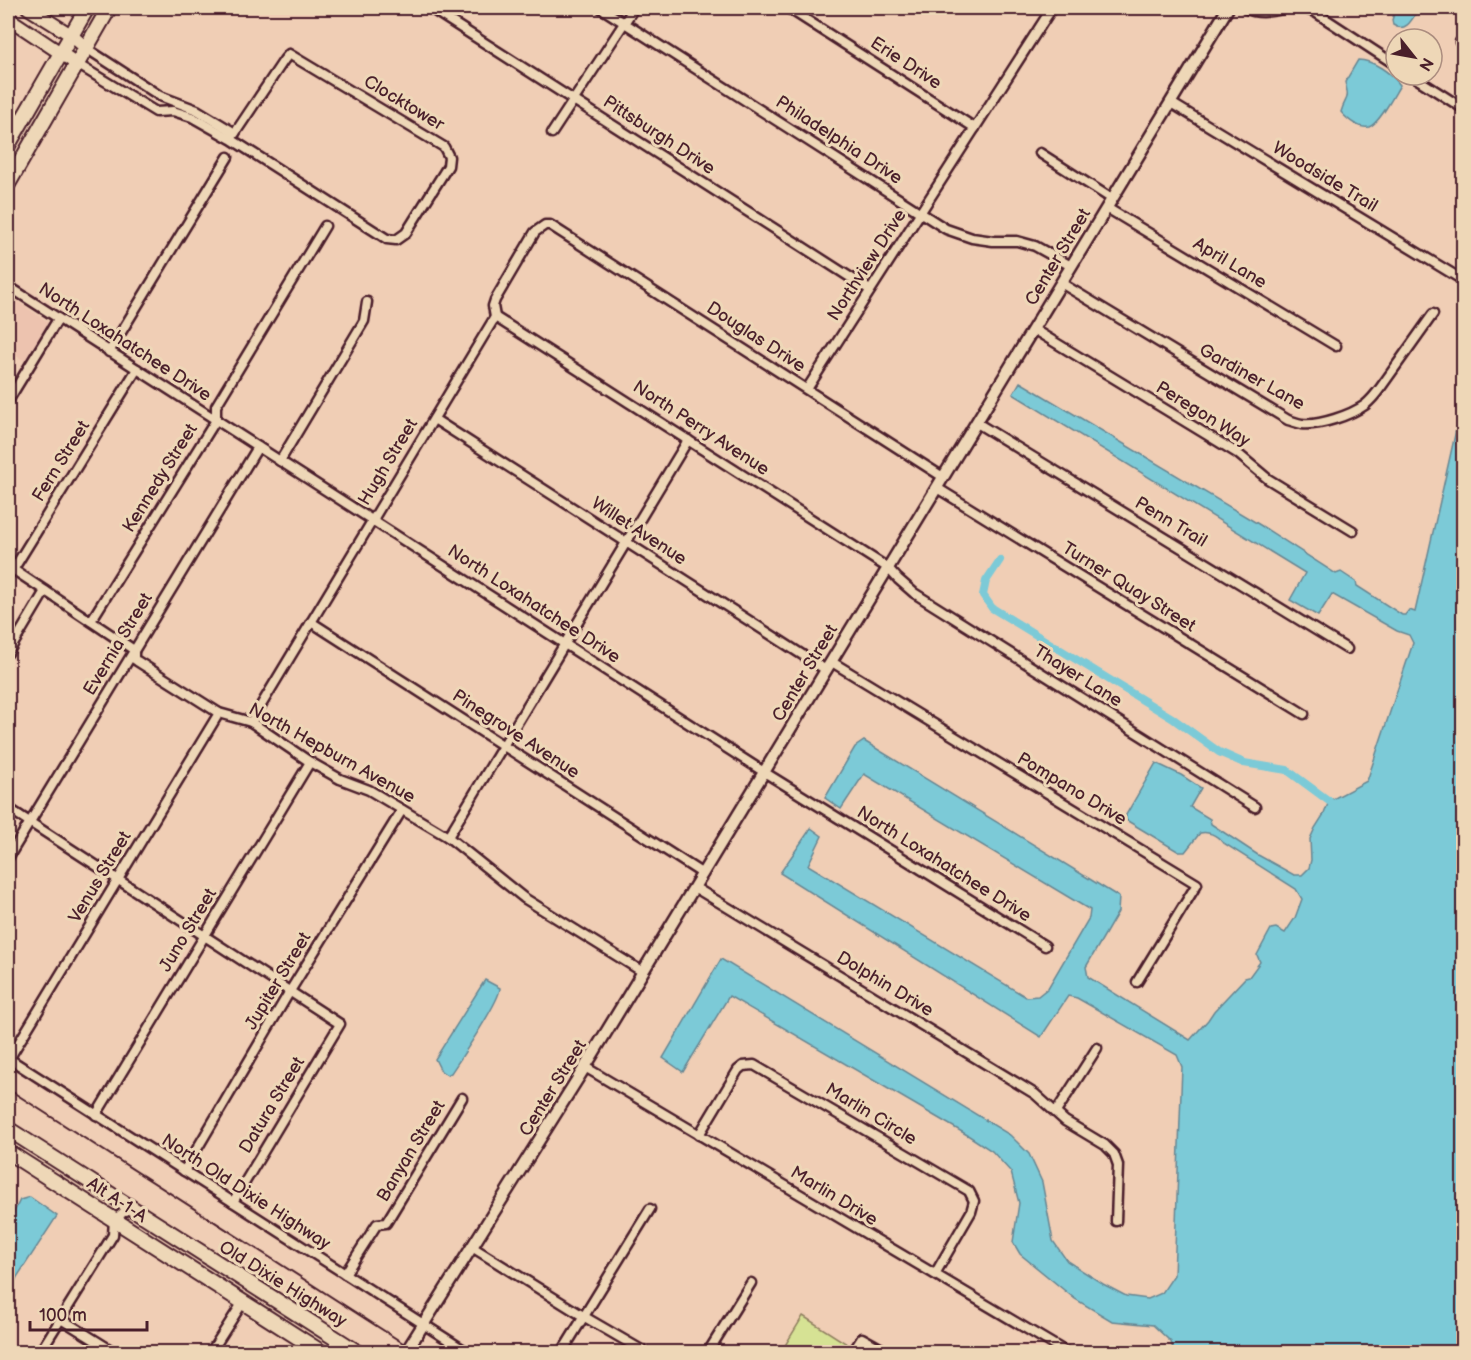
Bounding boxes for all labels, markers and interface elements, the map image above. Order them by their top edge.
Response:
north arrow [1384,27,1444,87]
street label: Erie Drive [867,32,946,94]
text: N [1414,54,1437,74]
street label: Clocktower [360,71,448,135]
street label: Pittsburgh Drive [599,91,719,179]
street label: Philadelphia Drive [772,91,906,189]
street label: Woodside Trail [1269,137,1381,217]
street label: Center Street [1021,204,1095,309]
street label: Northview Drive [823,205,911,325]
street label: April Lane [1190,233,1271,293]
street label: North Loxahatchee Drive [35,278,215,406]
street label: Douglas Drive [703,297,810,377]
street label: Gardiner Lane [1196,339,1309,415]
street label: North Perry Avenue [629,376,773,480]
street label: Peregon Way [1152,377,1255,452]
street label: Hugh Street [354,414,422,509]
street label: Fern Street [28,416,94,505]
street label: Kennedy Street [118,419,202,536]
street label: Willet Avenue [588,492,691,570]
street label: Penn Trail [1131,492,1211,552]
street label: Turner Quay Street [1058,537,1200,637]
street label: North Loxahatchee Drive [444,540,624,668]
street label: Evernia Street [79,588,157,699]
street label: Center Street [768,620,842,725]
street label: Thayer Lane [1030,641,1126,712]
street label: Pinegrove Avenue [448,685,584,783]
street label: North Hepburn Avenue [245,698,419,808]
street label: Pompano Drive [1013,748,1131,830]
street label: North Loxahatchee Drive [853,802,1035,926]
street label: Venus Street [64,827,136,927]
street label: Juno Street [155,884,221,976]
street label: Jupiter Street [241,928,316,1034]
street label: Dolphin Drive [833,947,937,1021]
street label: Center Street [515,1036,591,1140]
street label: Datura Street [235,1053,309,1157]
street label: Marlin Circle [822,1079,921,1150]
street label: Banyan Street [372,1096,450,1206]
street label: North Old Dixie Highway [158,1130,335,1255]
street label: Marlin Drive [787,1162,882,1230]
street label: Alt A-1-A [83,1173,151,1227]
street label: Old Dixie Highway [215,1236,351,1332]
scale bar [30,1294,147,1332]
text: 100 m [39,1305,87,1326]

